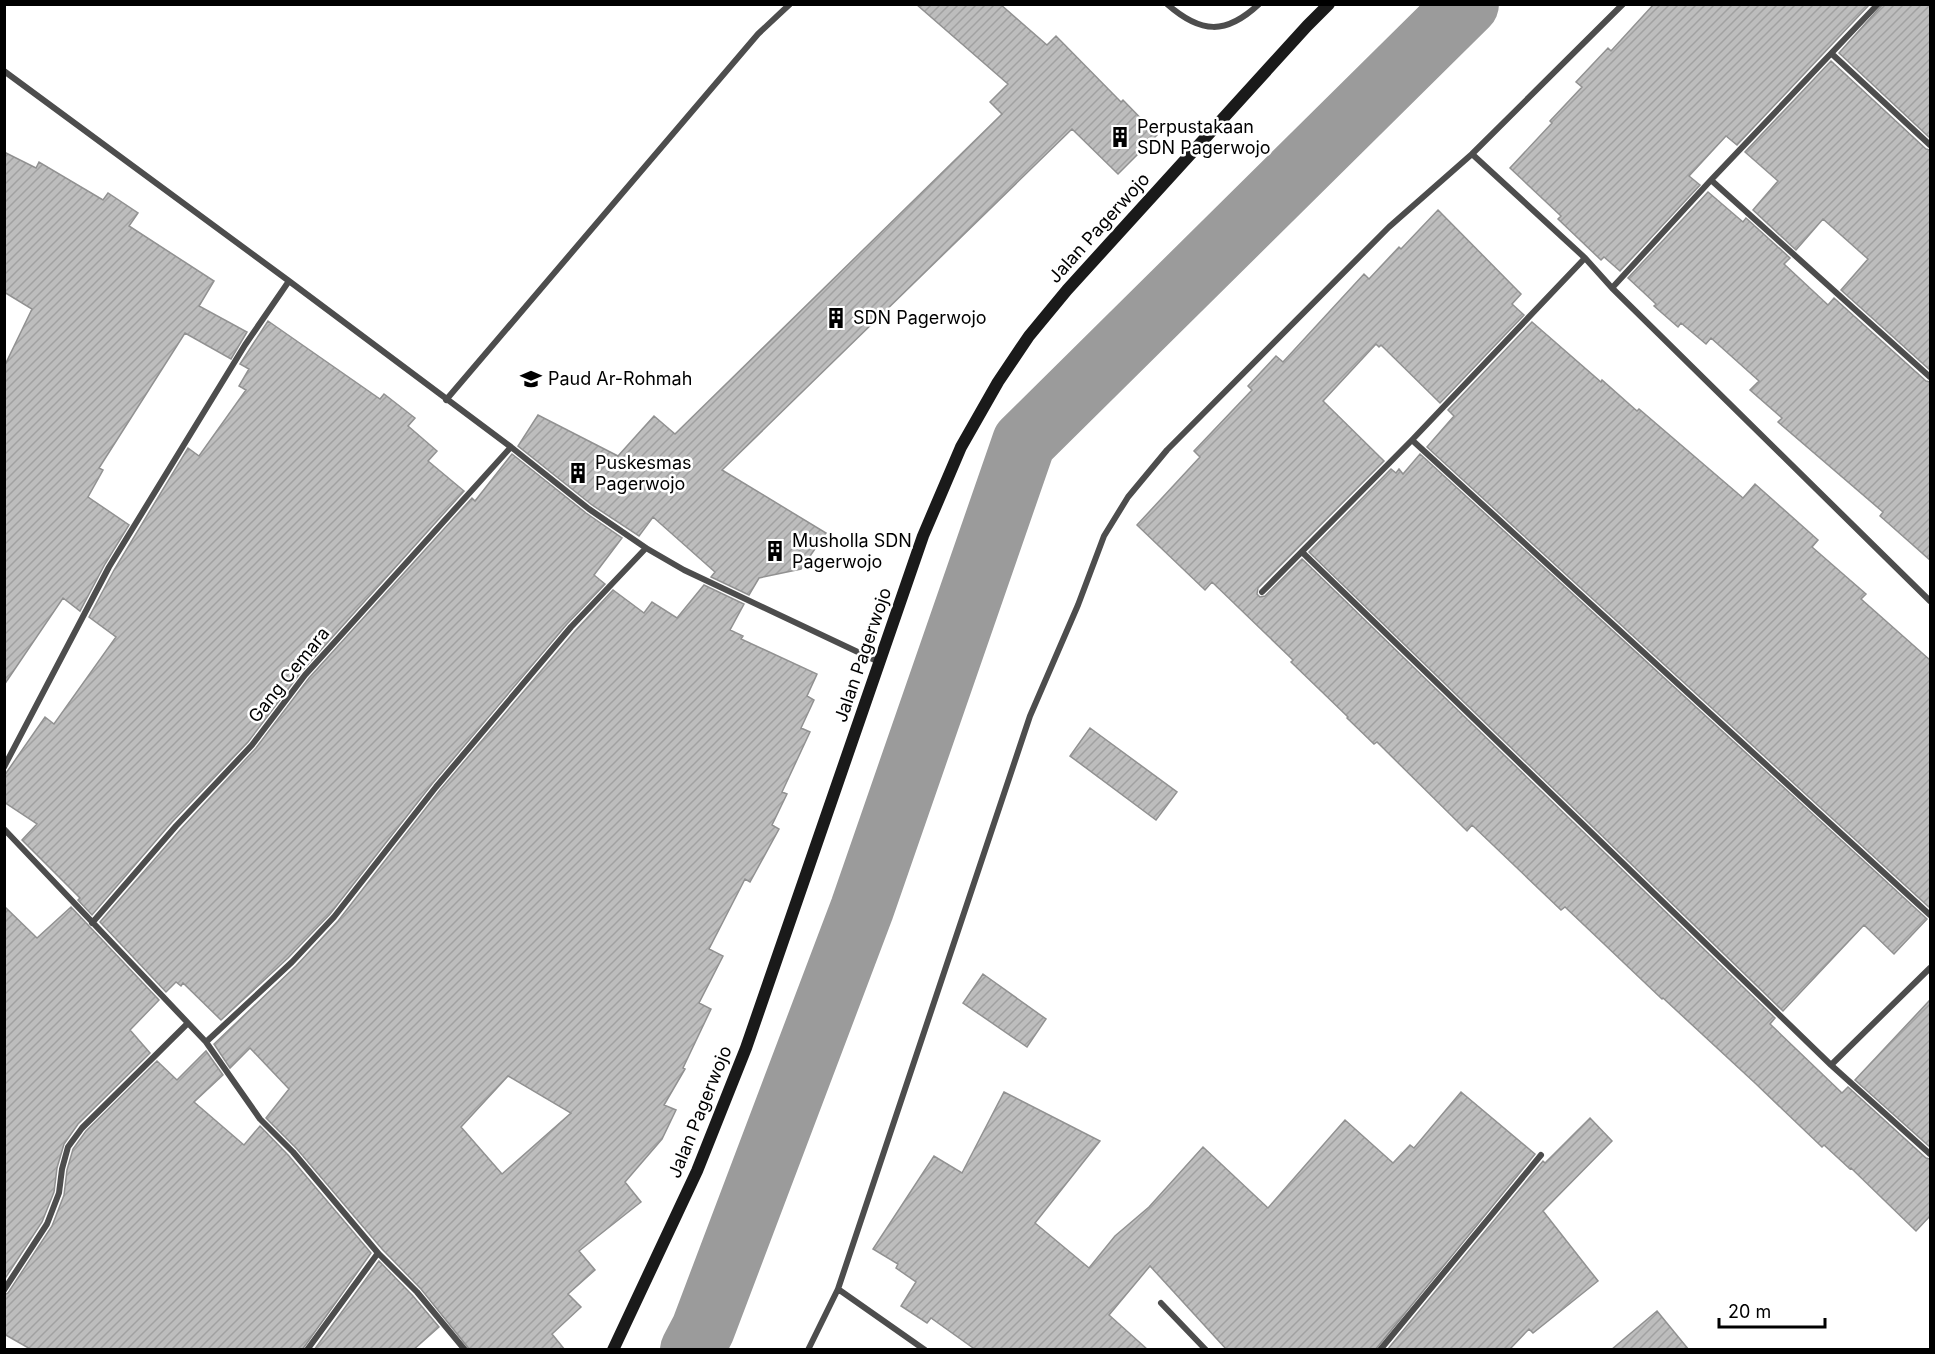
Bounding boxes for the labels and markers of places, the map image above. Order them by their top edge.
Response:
place label: Perpustakaan SDN Pagerwojo [1137,116,1271,158]
building icon: Perpustakaan SDN Pagerwojo [1108,125,1132,149]
building icon: SDN Pagerwojo [824,306,848,330]
place label: SDN Pagerwojo [853,307,987,328]
school or university icon: Paud Ar-Rohmah [519,367,543,391]
place label: Paud Ar-Rohmah [548,368,692,389]
place label: Puskesmas Pagerwojo [595,452,692,494]
building icon: Puskesmas Pagerwojo [566,461,590,485]
place label: Musholla SDN Pagerwojo [792,530,912,572]
building icon: Musholla SDN Pagerwojo [763,539,787,563]

